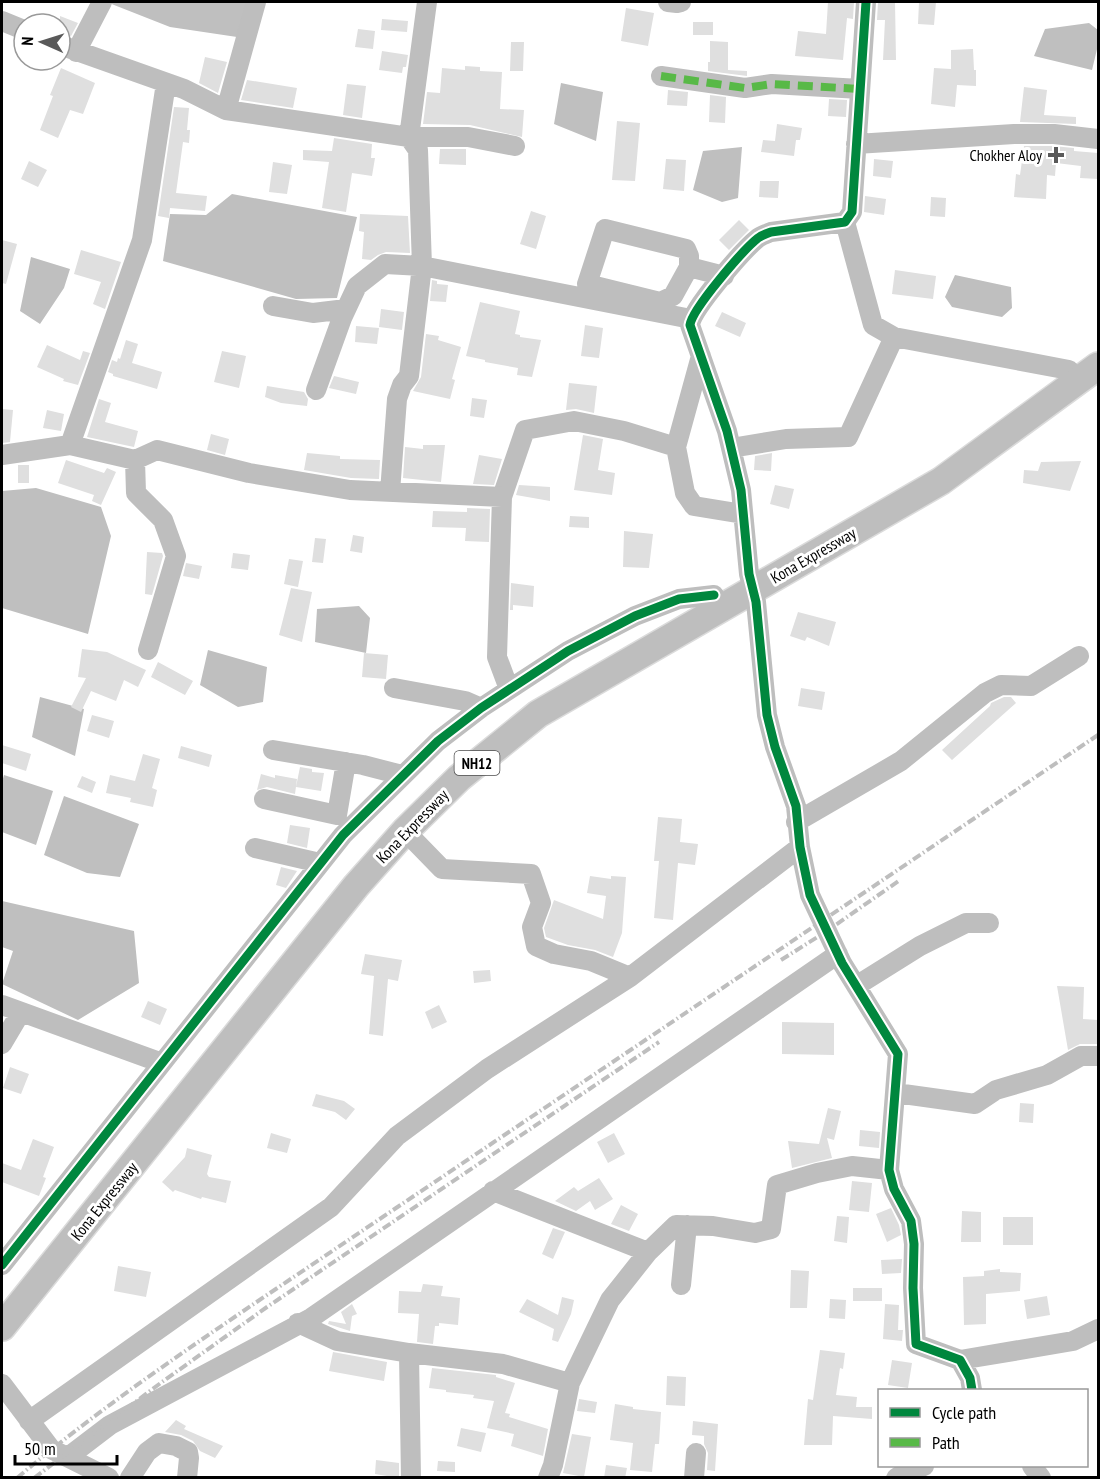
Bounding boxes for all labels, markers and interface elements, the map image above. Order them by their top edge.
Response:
north arrow [12,12,72,72]
text: N [17,36,37,46]
place label: Chokher Aloy [969,145,1042,165]
marker: Chokher Aloy [1047,146,1065,164]
street label: Kona Expressway [767,523,859,587]
road number: NH12 [454,751,500,775]
street label: Kona Expressway [372,785,452,867]
street label: Kona Expressway [66,1158,142,1244]
legend [878,1389,1088,1467]
text: Cycle path [932,1401,996,1424]
scale bar [15,1428,117,1466]
text: Path [932,1431,960,1454]
text: 50 m [24,1437,56,1460]

